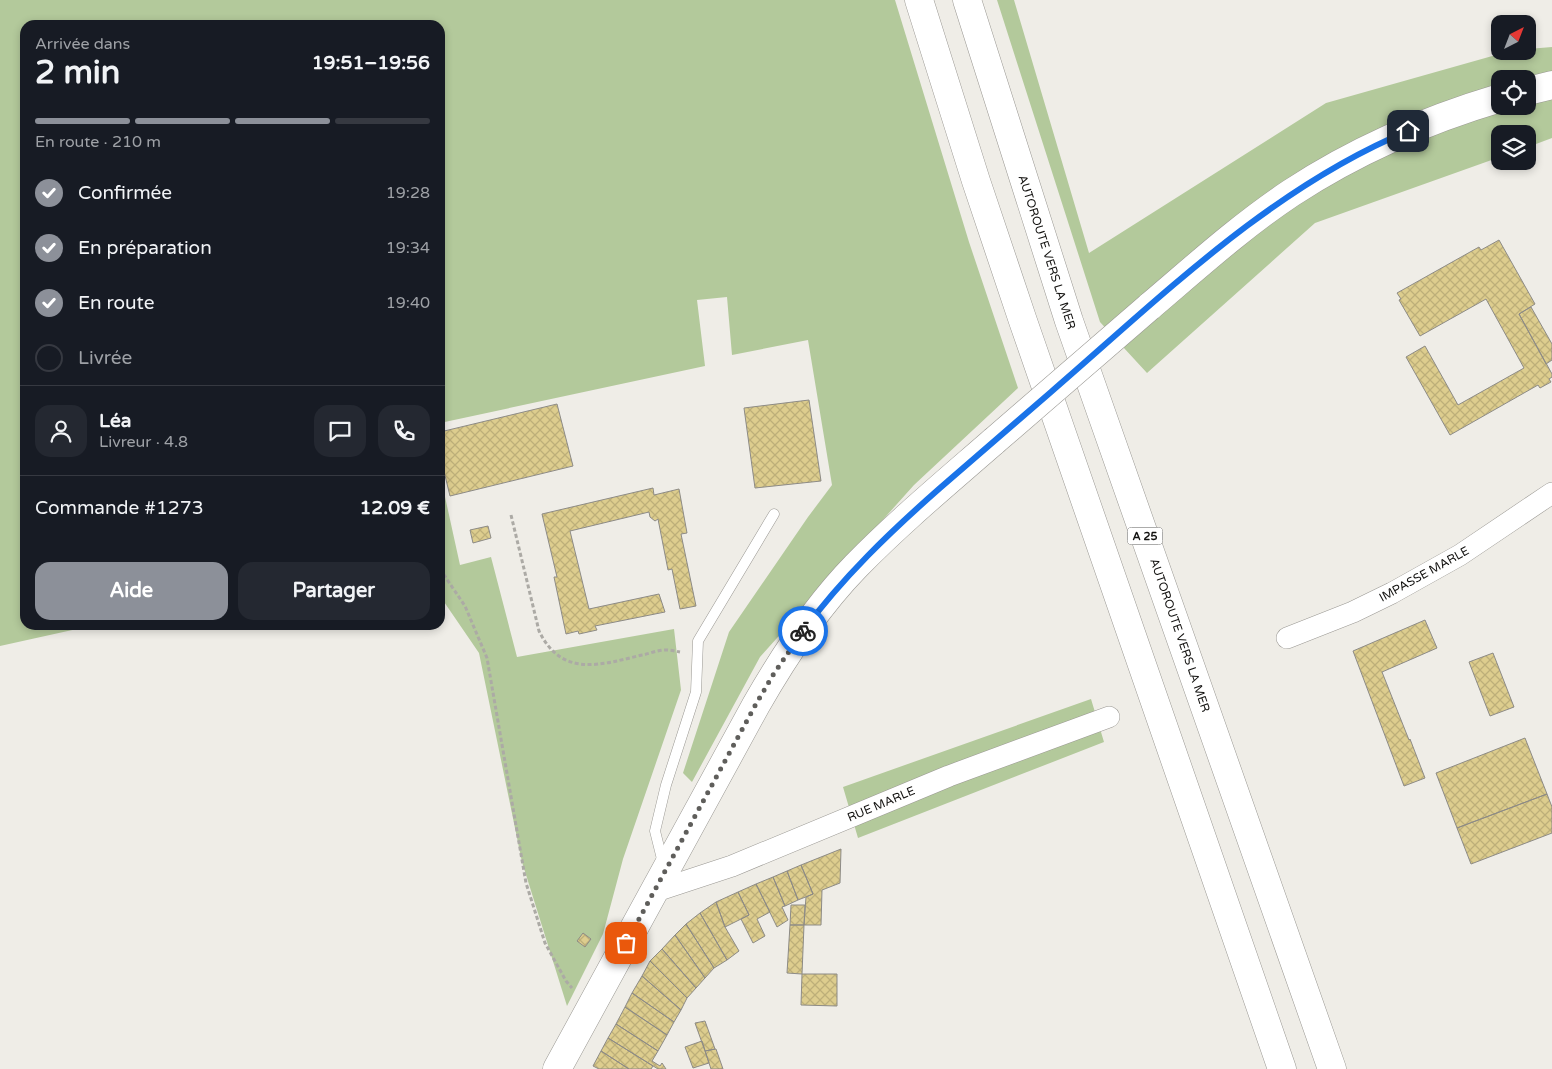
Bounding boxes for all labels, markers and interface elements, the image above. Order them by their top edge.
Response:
north arrow [1491,15,1536,60]
map controls [1491,15,1536,170]
text: Arrivée dans [35,34,130,54]
text: 19:51–19:56 [312,52,430,74]
text: 2 min [35,54,120,92]
button: locate [1491,70,1536,115]
pin [1387,110,1429,152]
icon: home [1394,117,1422,145]
button: layers [1491,125,1536,170]
text: En route · 210 m [35,132,161,152]
street label: AUTOROUTE VERS LA MER [1015,173,1079,331]
icon: check [35,179,63,207]
text: Confirmée [78,182,172,204]
text: 19:28 [386,183,430,203]
icon: check [35,234,63,262]
text: En préparation [78,237,212,259]
text: 19:34 [386,238,430,258]
icon: check [35,289,63,317]
text: En route [78,292,155,314]
text: 19:40 [386,293,430,313]
text: Livrée [78,347,132,369]
button: person [35,405,87,457]
button: chat [314,405,366,457]
button: phone [378,405,430,457]
text: Léa [99,410,131,432]
text: Livreur · 4.8 [99,432,188,452]
text: Commande #1273 [35,497,204,519]
text: 12.09 € [359,497,430,519]
road number: A 25 [1128,528,1162,544]
street label: IMPASSE MARLE [1377,543,1472,605]
street label: AUTOROUTE VERS LA MER [1147,556,1213,714]
button: Aide [35,562,228,620]
button: Partager [238,562,430,620]
courier [778,606,828,656]
icon: bike [789,617,817,645]
street label: RUE MARLE [845,783,917,825]
pin [605,922,647,964]
icon: bag [612,929,640,957]

